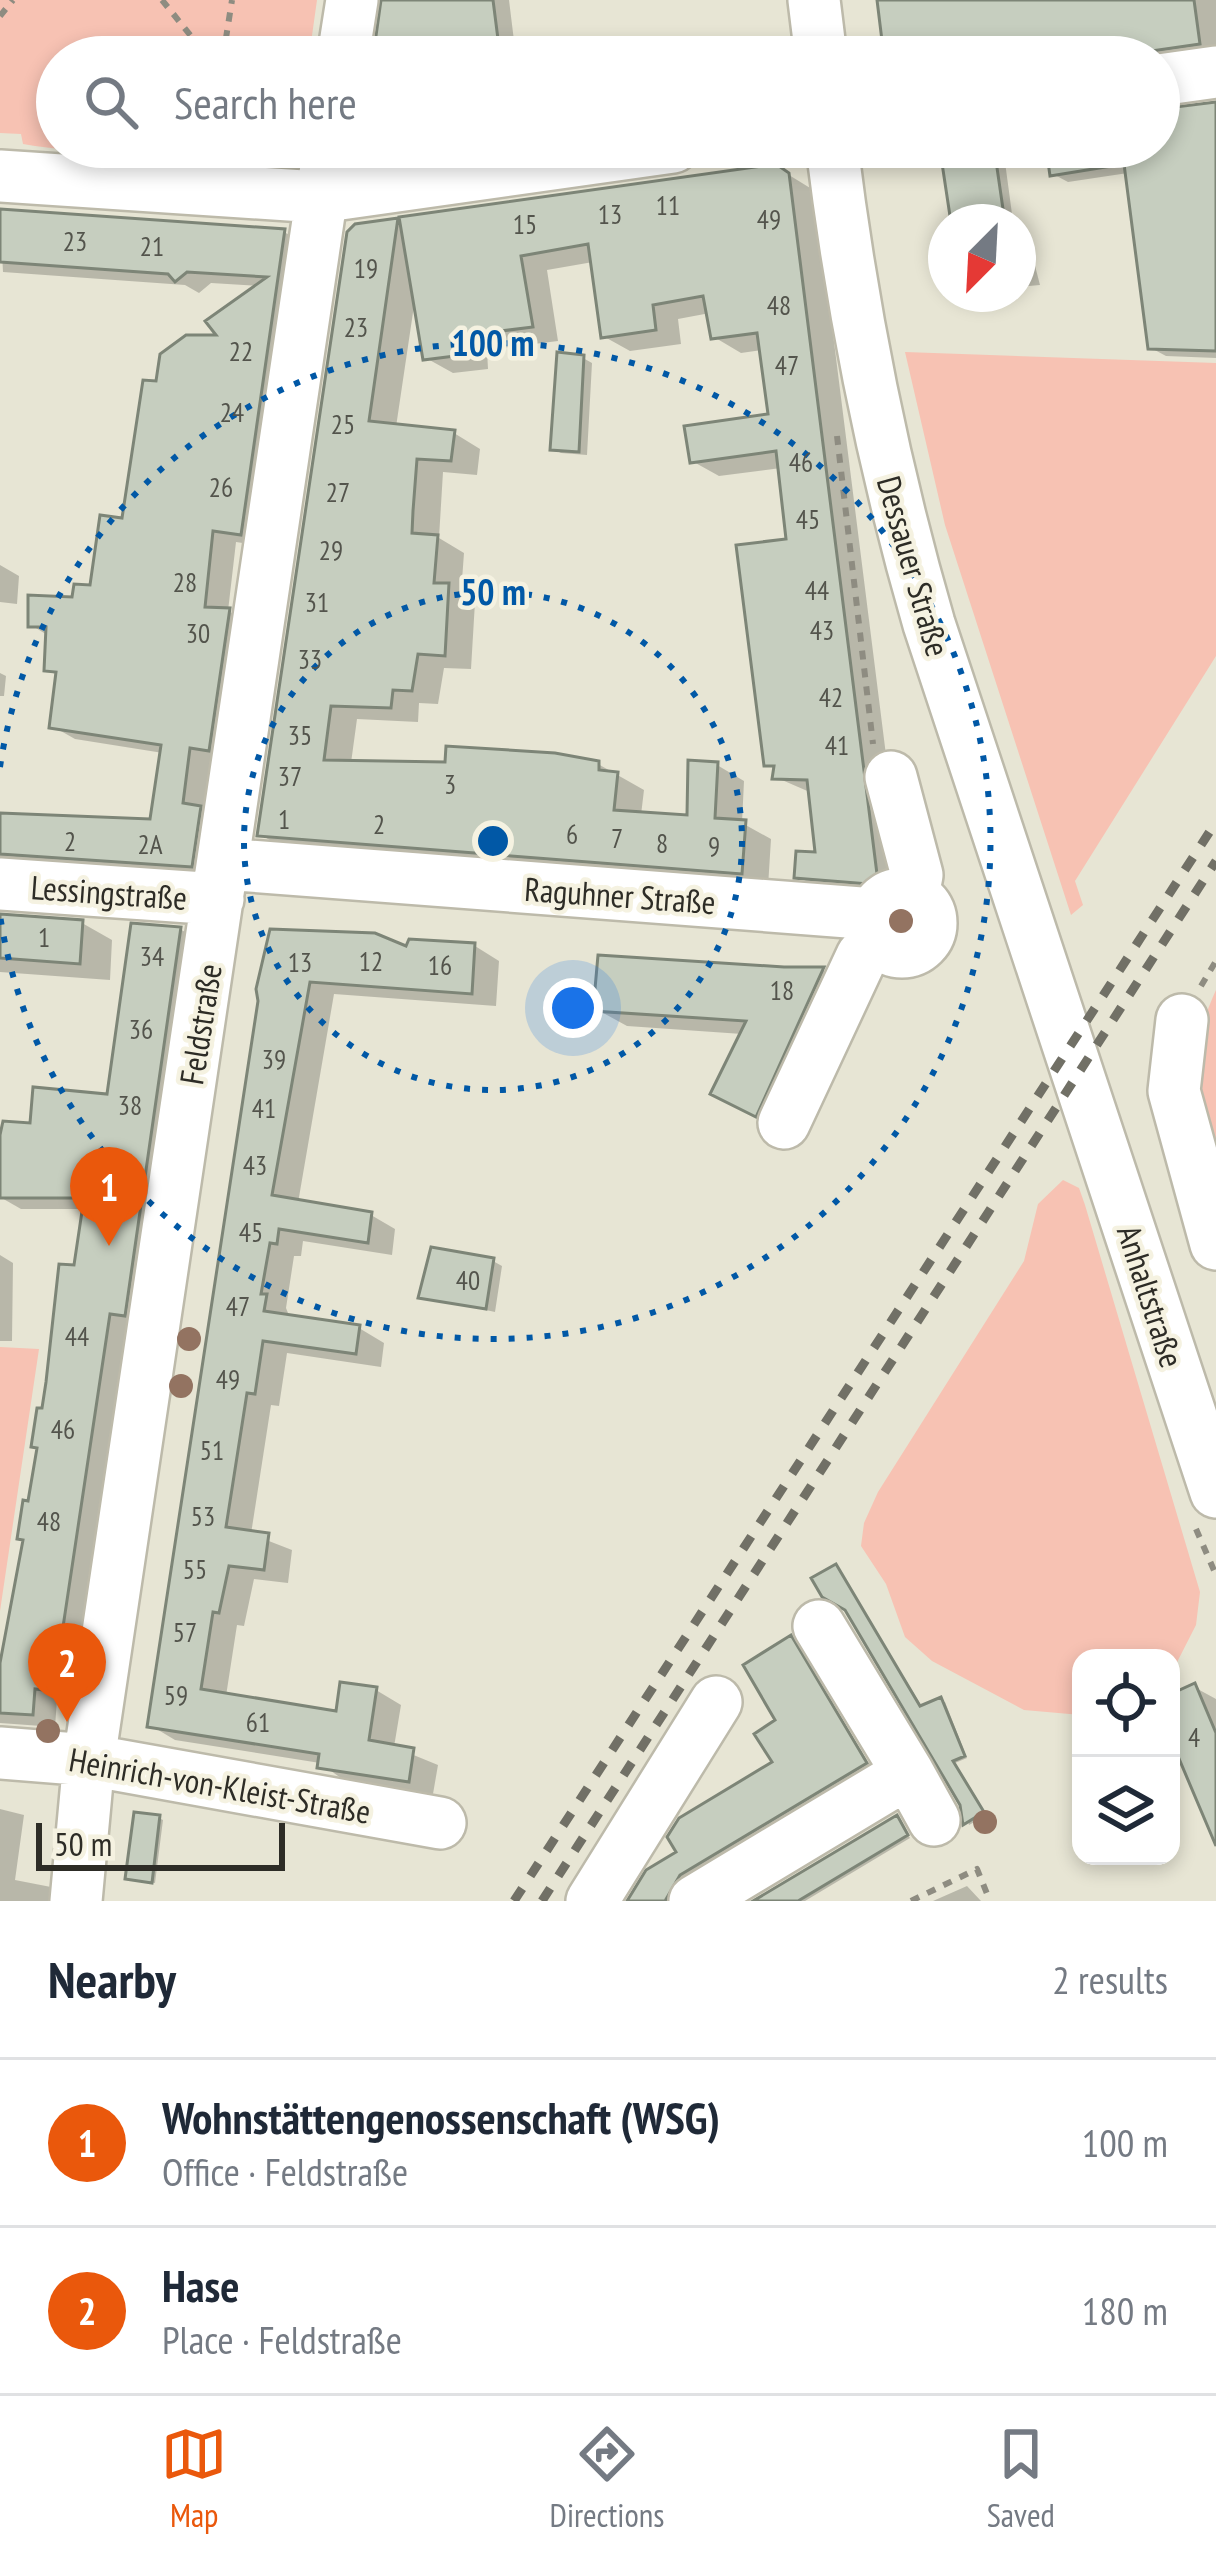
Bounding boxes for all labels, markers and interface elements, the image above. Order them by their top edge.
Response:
search box [36,36,1180,168]
icon: search [78,69,144,135]
text: Search here [174,73,357,131]
house number: 11 [656,188,680,222]
house number: 13 [598,197,622,231]
house number: 49 [757,202,781,236]
north arrow [928,204,1036,312]
house number: 15 [513,207,537,241]
house number: 23 [63,224,87,258]
house number: 21 [140,229,164,263]
house number: 19 [354,251,378,285]
house number: 48 [767,288,791,322]
house number: 23 [344,310,368,344]
text: 100 m [452,319,534,366]
house number: 22 [229,334,253,368]
house number: 47 [775,348,799,382]
house number: 24 [220,395,244,429]
house number: 25 [331,407,355,441]
house number: 46 [789,445,813,479]
house number: 26 [209,470,233,504]
street label: Dessauer Straße [868,471,960,661]
house number: 27 [326,475,350,509]
house number: 45 [796,502,820,536]
house number: 29 [319,533,343,567]
house number: 28 [173,565,197,599]
text: 50 m [460,568,526,615]
house number: 44 [805,573,829,607]
house number: 31 [305,585,329,619]
house number: 43 [810,613,834,647]
house number: 30 [186,616,210,650]
house number: 33 [298,642,322,676]
house number: 42 [819,680,843,714]
house number: 35 [288,718,312,752]
house number: 41 [825,728,849,762]
house number: 37 [278,759,302,793]
house number: 3 [444,767,456,801]
house number: 1 [278,802,290,836]
house number: 2 [373,807,385,841]
house number: 6 [566,817,578,851]
centre of rings [472,820,514,862]
house number: 7 [611,821,623,855]
house number: 2 [64,824,76,858]
house number: 8 [656,826,668,860]
house number: 2A [138,827,163,861]
house number: 9 [708,829,720,863]
street label: Lessingstraße [30,865,188,919]
street label: Raguhner Straße [523,867,717,923]
house number: 1 [38,920,50,954]
house number: 34 [140,939,164,973]
house number: 12 [359,944,383,978]
house number: 13 [288,945,312,979]
house number: 16 [428,948,452,982]
street label: Feldstraße [169,961,231,1087]
house number: 18 [770,973,794,1007]
your location [543,978,603,1038]
house number: 36 [129,1012,153,1046]
house number: 39 [262,1042,286,1076]
house number: 38 [118,1088,142,1122]
house number: 41 [252,1091,276,1125]
pin: 1 [70,1147,148,1246]
house number: 43 [243,1148,267,1182]
house number: 45 [239,1215,263,1249]
street label: Anhaltstraße [1108,1220,1194,1372]
house number: 40 [456,1263,480,1297]
house number: 47 [226,1289,250,1323]
house number: 44 [65,1319,89,1353]
house number: 49 [216,1362,240,1396]
house number: 46 [51,1412,75,1446]
house number: 51 [200,1433,224,1467]
house number: 53 [191,1499,215,1533]
house number: 48 [37,1504,61,1538]
house number: 55 [183,1552,207,1586]
house number: 57 [173,1615,197,1649]
pin: 2 [28,1623,106,1722]
map controls [1072,1649,1180,1865]
button: locate [1072,1649,1180,1757]
house number: 59 [164,1678,188,1712]
house number: 61 [246,1705,270,1739]
house number: 4 [1188,1720,1200,1754]
street label: Heinrich-von-Kleist-Straße [66,1737,374,1833]
button: layers [1072,1757,1180,1865]
scale bar [36,1817,285,1870]
text: 50 m [54,1822,112,1865]
text: Nearby [48,1946,176,2012]
text: 2 results [1052,1954,1168,2005]
text: Wohnstättengenossenschaft (WSG) [162,2088,720,2146]
text: 1 [78,2117,96,2168]
text: 100 m [1082,2117,1168,2168]
text: Office · Feldstraße [162,2146,408,2197]
text: Hase [162,2256,240,2314]
text: 2 [78,2285,96,2336]
text: 180 m [1082,2285,1168,2336]
text: Place · Feldstraße [162,2314,402,2365]
tab: Map [161,2421,227,2536]
tab: Directions [550,2421,664,2536]
tab: Saved [987,2421,1055,2536]

